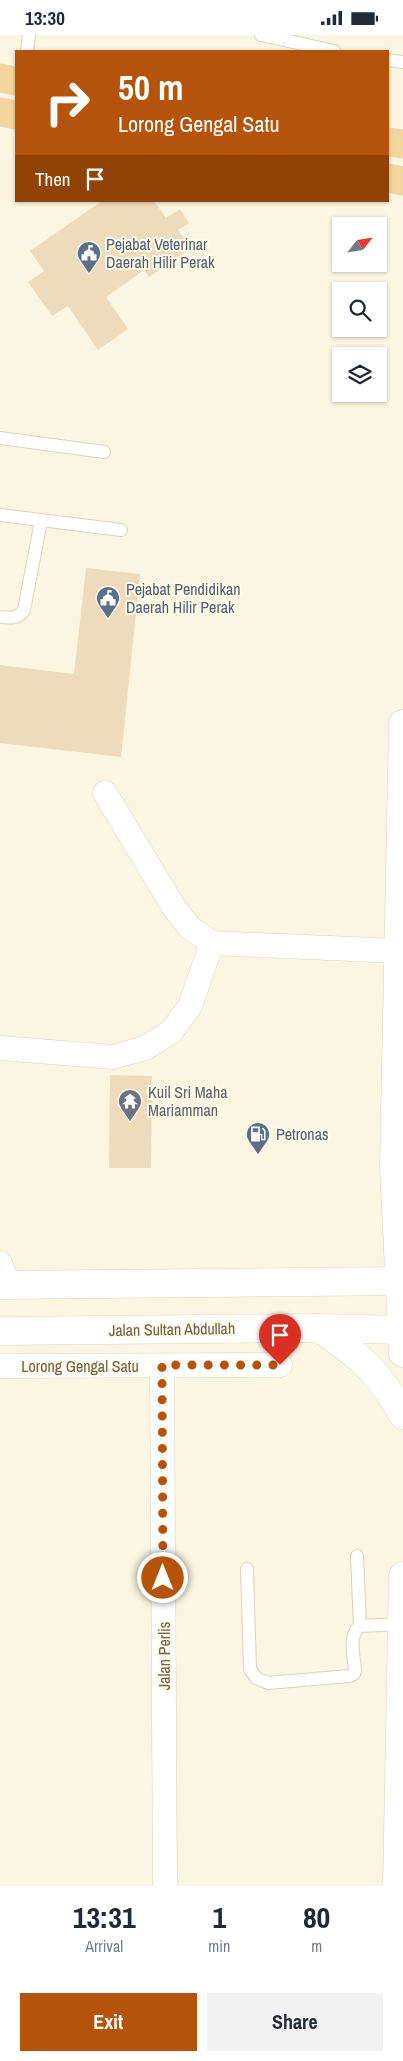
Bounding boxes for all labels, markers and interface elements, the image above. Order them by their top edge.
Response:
text: 13:30 [25,5,65,31]
text: 50 m [118,64,183,111]
icon: right [35,70,100,135]
text: Lorong Gengal Satu [118,109,279,139]
icon: arrive [81,165,109,193]
text: Then [35,166,71,192]
north arrow [332,217,388,273]
map controls [332,217,387,402]
place label: Pejabat Veterinar Daerah Hilir Perak [106,233,215,273]
public building icon: Pejabat Veterinar Daerah Hilir Perak [76,240,102,274]
button: search [332,282,387,337]
button: layers [332,347,387,402]
place label: Pejabat Pendidikan Daerah Hilir Perak [126,578,241,618]
public building icon: Pejabat Pendidikan Daerah Hilir Perak [95,585,121,619]
place label: Kuil Sri Maha Mariamman [148,1081,228,1121]
temple icon: Kuil Sri Maha Mariamman [117,1088,143,1122]
fuel station icon: Petronas [245,1121,271,1155]
place label: Petronas [276,1123,329,1145]
pin [259,1314,301,1365]
street label: Jalan Sultan Abdullah [109,1317,235,1341]
icon: arrive [266,1321,294,1349]
street label: Lorong Gengal Satu [21,1355,139,1377]
position arrow [136,1551,188,1603]
street label: Jalan Perlis [153,1622,175,1690]
text: 13:31 [73,1897,136,1937]
text: 1 [212,1897,226,1937]
text: 80 [303,1897,330,1937]
text: Arrival [85,1935,123,1957]
text: min [208,1935,230,1957]
text: m [311,1935,322,1957]
button: Exit [20,1993,197,2051]
button: Share [207,1993,383,2051]

